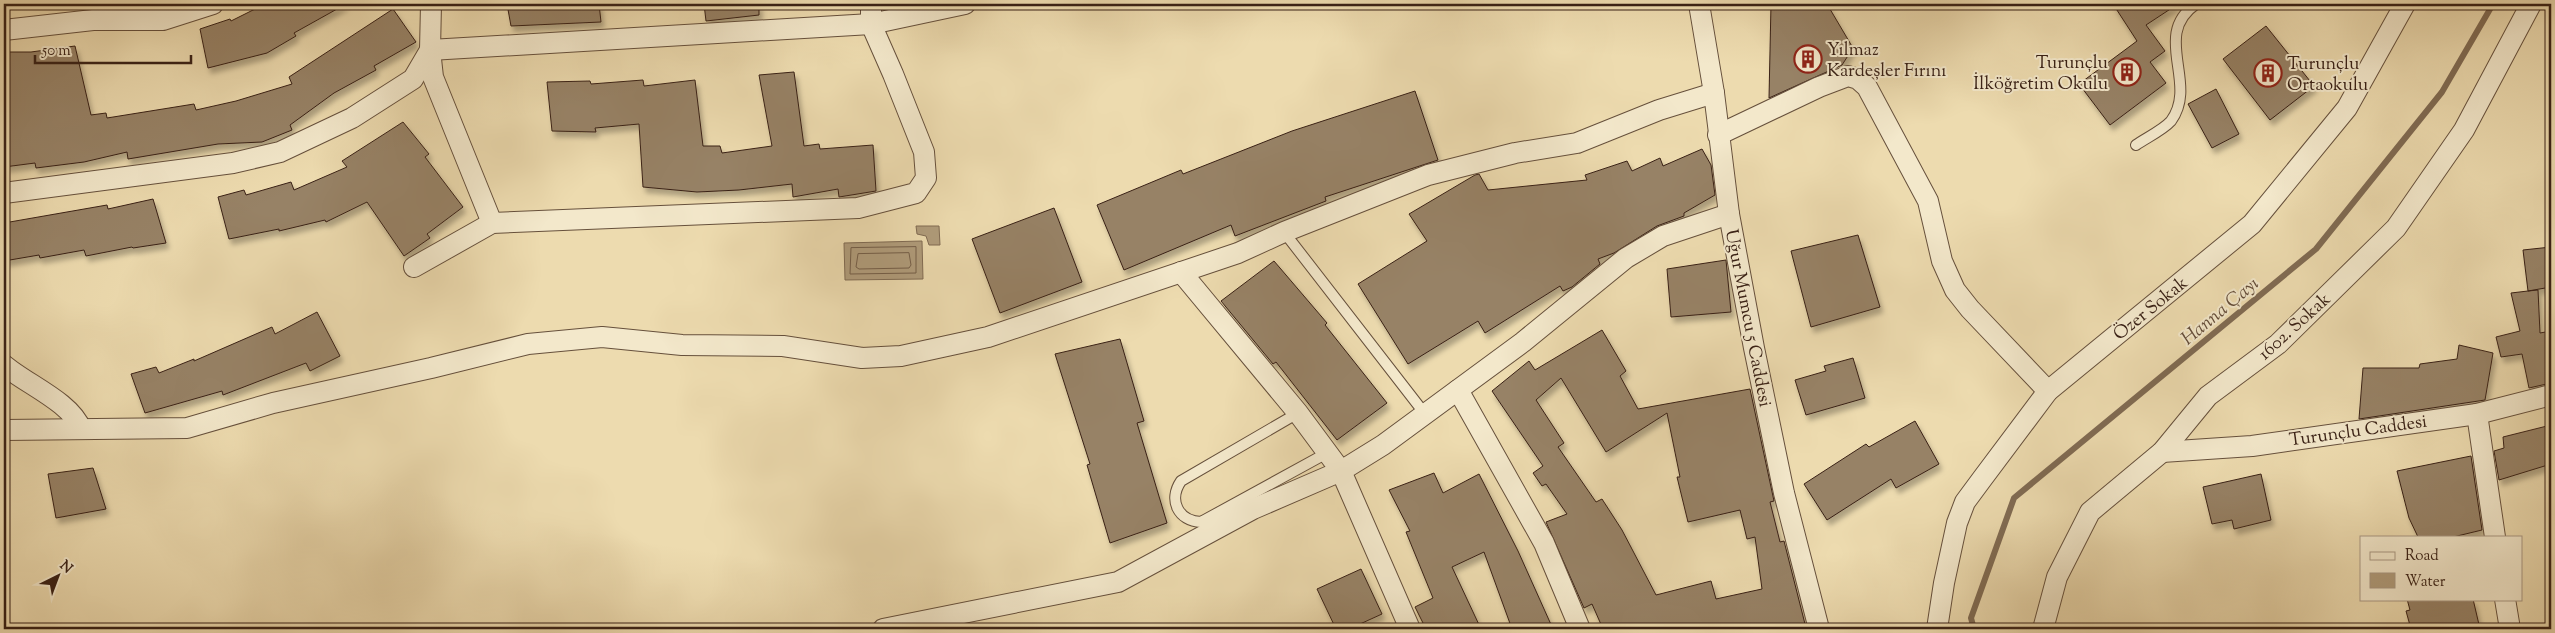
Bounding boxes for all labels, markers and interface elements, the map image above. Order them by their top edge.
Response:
scale bar [35,32,191,64]
place label: Yılmaz Kardeşler Fırını [1827,38,1946,85]
text: 50 m [41,41,71,62]
building icon: Yılmaz Kardeşler Fırını [1793,44,1823,74]
place label: Turunçlu İlköğretim Okulu [1973,51,2108,98]
place label: Turunçlu Ortaokulu [2287,52,2368,99]
building icon: Turunçlu İlköğretim Okulu [2112,57,2142,87]
building icon: Turunçlu Ortaokulu [2253,58,2283,88]
street label: Uğur Mumcu 5 Caddesi [1717,227,1777,410]
street label: Özer Sokak [2108,271,2194,348]
water label: Hanna Çayı [2176,271,2265,352]
street label: 1602. Sokak [2253,288,2337,367]
street label: Turunçlu Caddesi [2288,409,2429,455]
legend [2360,536,2522,600]
text: Road [2405,546,2439,567]
north arrow [32,550,82,600]
text: N [55,557,76,579]
text: Water [2405,572,2446,593]

